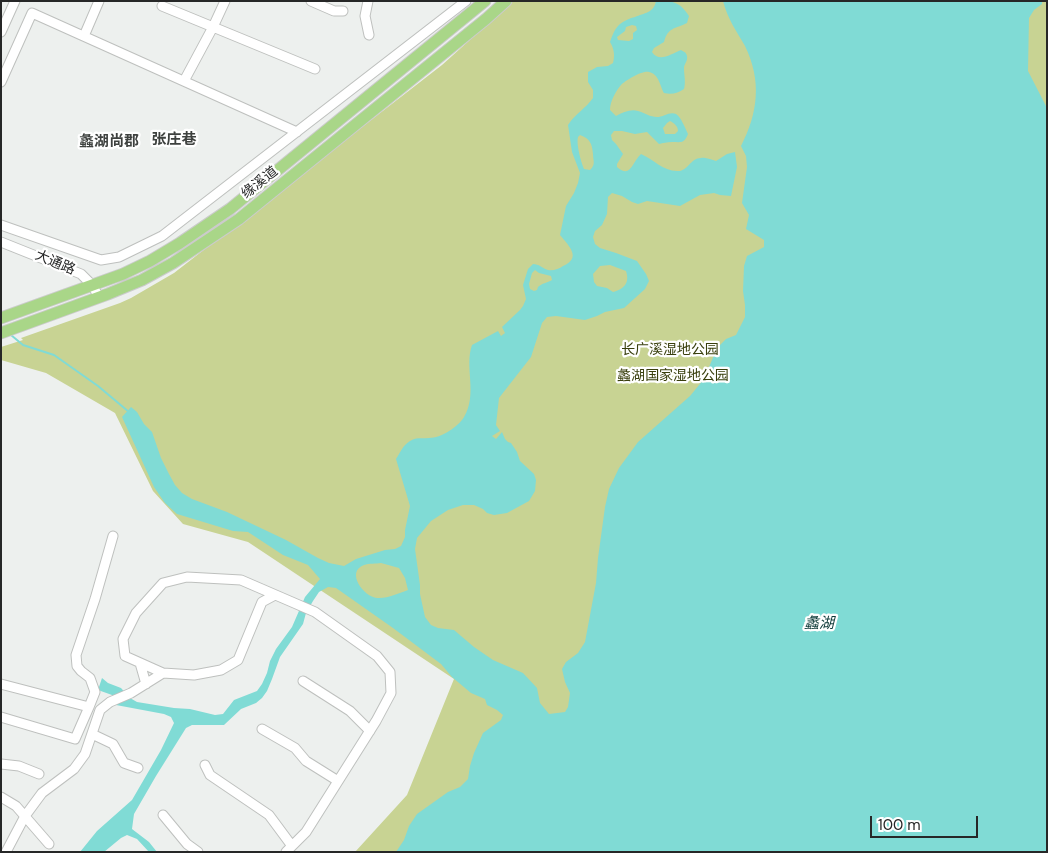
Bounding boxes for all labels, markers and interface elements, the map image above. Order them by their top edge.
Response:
district label: 张庄巷 [152,131,196,149]
district label: 蠡湖尚郡 [79,133,139,151]
street label: 缘溪道 [238,163,282,203]
street label: 大通路 [32,247,78,279]
park label: 长广溪湿地公园 [621,342,719,358]
park label: 蠡湖国家湿地公园 [617,368,729,384]
water label: 蠡湖 [804,615,834,633]
scale bar [873,806,980,838]
text: 100 m [878,815,921,835]

